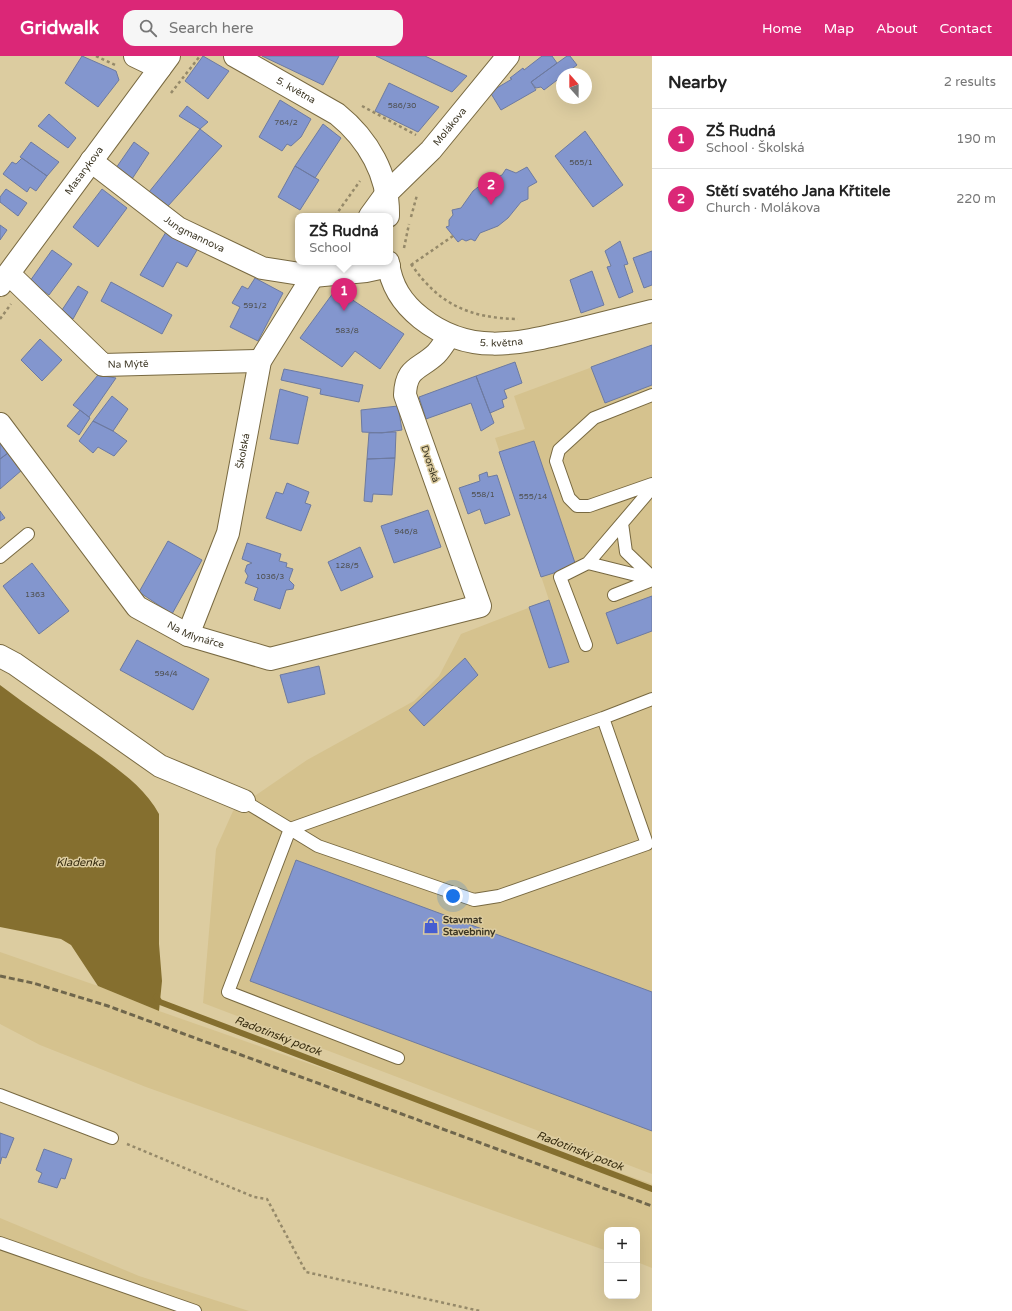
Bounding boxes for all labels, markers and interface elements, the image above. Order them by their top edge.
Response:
search box [123,10,403,46]
text: Gridwalk [20,17,99,39]
icon: search [137,17,159,39]
text: Search here [169,19,253,37]
text: Home [762,20,802,37]
text: Map [824,20,854,37]
text: About [876,20,918,37]
text: Contact [940,20,992,37]
north arrow [556,68,592,104]
text: Nearby [668,72,727,93]
text: 2 results [944,74,996,90]
street label: 5. května [274,75,318,107]
house number: 586/30 [388,101,416,110]
street label: Molákova [431,105,469,149]
house number: 764/2 [274,118,298,127]
text: ZŠ Rudná [706,122,776,140]
text: 1 [677,131,685,147]
text: 190 m [956,131,996,147]
text: School · Školská [706,140,805,156]
street label: Masarykova [63,144,106,197]
house number: 565/1 [569,158,593,167]
pin: 2 [478,172,504,205]
text: Stětí svatého Jana Křtitele [706,182,890,200]
text: 2 [677,191,685,207]
text: 220 m [956,191,996,207]
text: Church · Molákova [706,200,820,216]
street label: Jungmannova [161,213,226,255]
popup [295,213,393,265]
text: ZŠ Rudná [309,222,379,240]
text: School [309,240,351,256]
pin: 1 [331,278,357,311]
house number: 591/2 [243,301,267,310]
house number: 583/8 [335,326,359,335]
street label: 5. května [479,335,524,350]
street label: Na Mýtě [108,358,149,371]
street label: Školská [234,432,252,470]
street label: Dvorská [418,444,442,484]
house number: 558/1 [471,490,495,499]
house number: 555/14 [519,492,547,501]
house number: 946/8 [394,527,418,536]
house number: 128/5 [335,561,359,570]
house number: 1036/3 [256,572,284,581]
house number: 1363 [25,590,45,599]
street label: Na Mlynářce [165,619,226,651]
house number: 594/4 [154,669,178,678]
water label: Kladenka [56,856,105,869]
your location [443,886,463,906]
place label: Stavmat Stavebniny [443,914,496,938]
shop icon: Stavmat Stavebniny [422,917,440,935]
water label: Radotínský potok [233,1014,324,1059]
water label: Radotínský potok [535,1129,626,1174]
map controls [604,1227,640,1299]
button: + [604,1227,640,1263]
button: − [604,1263,640,1299]

